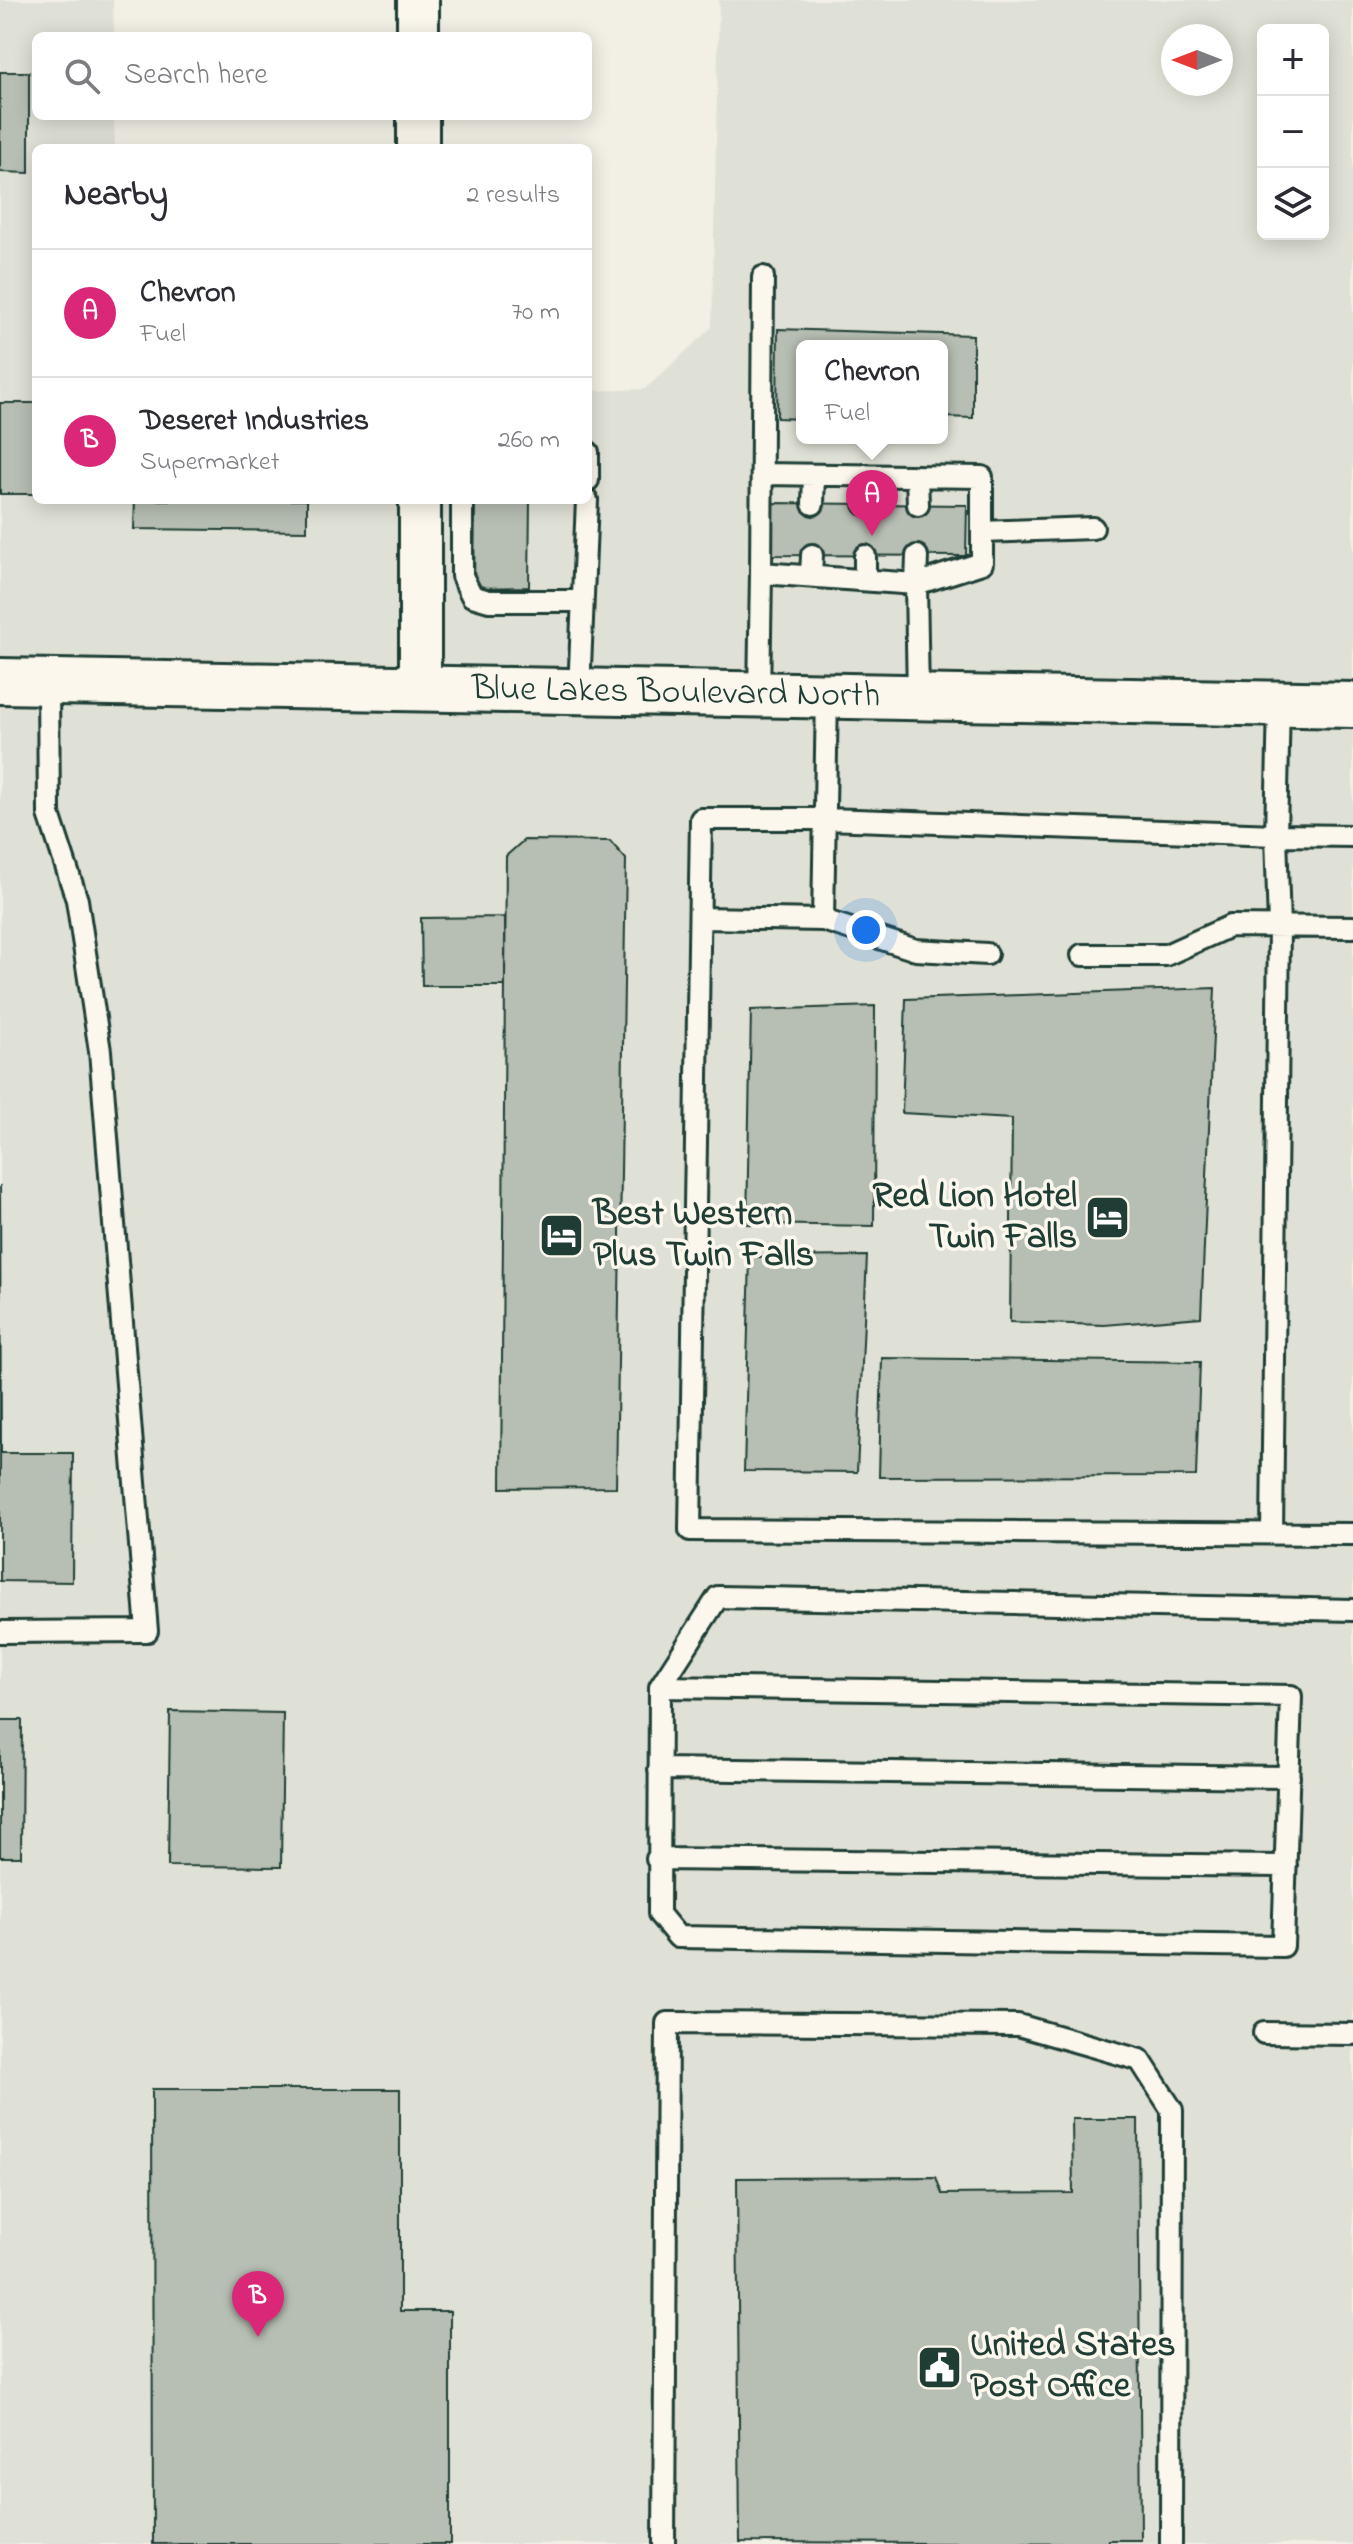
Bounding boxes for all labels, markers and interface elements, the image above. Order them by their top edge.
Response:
north arrow [1161,24,1233,96]
map controls [1257,24,1329,240]
button: + [1257,24,1329,96]
search box [32,32,592,120]
icon: search [60,54,104,98]
text: Search here [124,54,268,98]
button: − [1257,96,1329,168]
button: layers [1257,168,1329,240]
text: Nearby [64,171,168,221]
text: 2 results [467,177,560,215]
text: Chevron [140,272,235,316]
text: A [82,294,98,332]
text: 70 m [511,294,560,332]
text: Fuel [140,316,186,354]
popup [796,340,948,444]
text: Chevron [824,351,920,395]
text: Fuel [824,395,870,433]
text: Deseret Industries [140,400,369,444]
text: B [81,422,99,460]
text: 260 m [498,422,560,460]
text: Supermarket [140,444,279,482]
pin: A [846,470,898,536]
street label: Blue Lakes Boulevard North [470,663,881,723]
your location [846,910,886,950]
place label: Red Lion Hotel Twin Falls [873,1171,1077,1265]
place label: Best Western Plus Twin Falls [591,1189,814,1283]
hotel icon: Red Lion Hotel Twin Falls [1084,1194,1132,1242]
hotel icon: Best Western Plus Twin Falls [538,1212,586,1260]
pin: B [232,2271,284,2337]
place label: United States Post Office [970,2320,1176,2414]
public building icon: United States Post Office [915,2343,963,2391]

